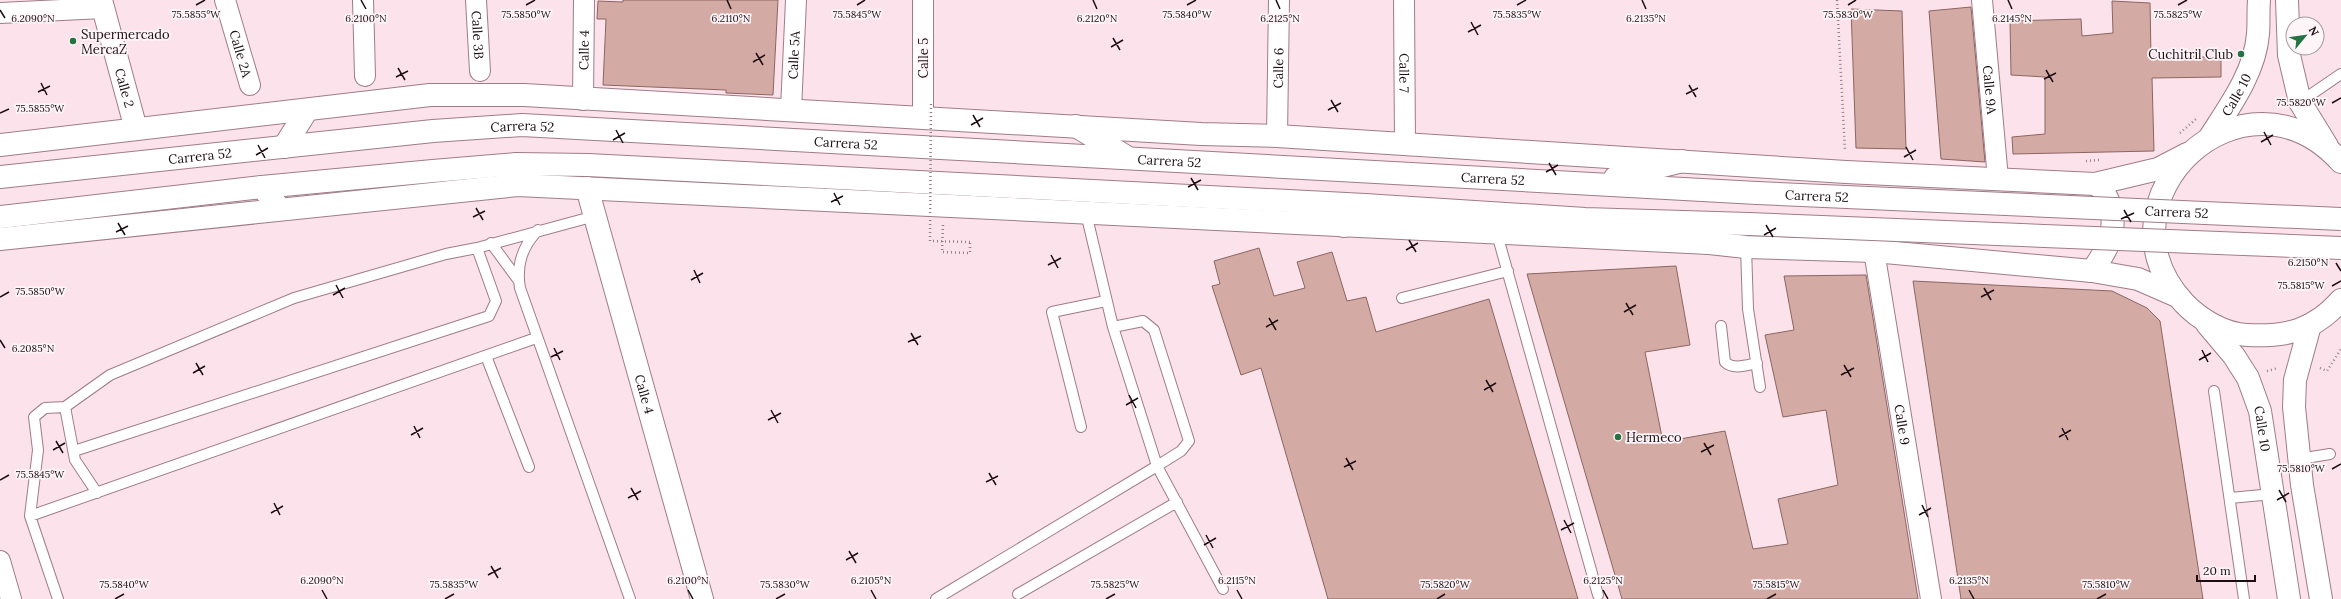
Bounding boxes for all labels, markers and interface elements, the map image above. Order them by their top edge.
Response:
text: 75.5855°W [172,8,221,21]
text: 75.5850°W [501,8,552,21]
text: 75.5845°W [833,8,882,21]
text: 75.5840°W [1162,8,1213,21]
text: 75.5835°W [1493,8,1542,21]
text: 75.5830°W [1823,8,1874,21]
text: 75.5825°W [2154,8,2203,21]
street label: Calle 3B [468,10,488,60]
text: 6.2090°N [11,12,55,25]
text: 6.2100°N [345,12,387,25]
text: 6.2110°N [712,12,751,25]
text: 6.2120°N [1077,12,1118,25]
text: 6.2125°N [1260,12,1300,25]
text: 6.2135°N [1626,12,1666,25]
text: 6.2145°N [1992,12,2032,25]
north arrow [2285,16,2325,56]
text: N [2306,24,2322,39]
place label: Supermercado MercaZ [81,26,170,58]
street label: Calle 2A [226,28,256,80]
street label: Calle 4 [575,30,592,70]
street label: Calle 5A [784,30,803,80]
marker: Supermercado MercaZ [68,36,78,46]
street label: Calle 5 [915,38,932,78]
place label: Cuchitril Club [2148,46,2233,63]
street label: Calle 6 [1269,47,1287,89]
marker: Cuchitril Club [2236,49,2246,59]
street label: Calle 7 [1396,53,1413,93]
street label: Calle 9A [1979,64,2001,116]
street label: Calle 2 [111,66,138,110]
street label: Calle 10 [2218,71,2255,119]
text: 75.5820°W [2276,96,2327,109]
text: 75.5855°W [16,102,65,115]
street label: Carrera 52 [490,116,555,136]
street label: Carrera 52 [814,133,878,153]
street label: Carrera 52 [167,144,233,168]
street label: Carrera 52 [1137,150,1202,171]
street label: Carrera 52 [1461,168,1525,189]
street label: Carrera 52 [1785,186,1849,206]
street label: Carrera 52 [2144,202,2209,222]
text: 6.2150°N [2288,256,2329,269]
text: 75.5815°W [2278,279,2325,292]
text: 75.5850°W [15,285,66,298]
text: 6.2085°N [12,342,55,355]
street label: Calle 4 [631,372,658,416]
street label: Calle 9 [1891,403,1914,446]
street label: Calle 10 [2250,403,2275,453]
place label: Hermeco [1626,429,1682,446]
marker: Hermeco [1613,432,1623,442]
text: 75.5810°W [2277,462,2326,475]
text: 75.5845°W [16,468,65,481]
scale bar [2197,557,2255,583]
text: 20 m [2203,563,2231,578]
text: 6.2090°N [300,574,344,587]
text: 6.2100°N [667,574,709,587]
text: 6.2105°N [851,574,892,587]
text: 6.2115°N [1218,574,1256,587]
text: 6.2125°N [1583,574,1623,587]
text: 6.2135°N [1949,574,1989,587]
text: 75.5840°W [99,578,150,591]
text: 75.5835°W [430,578,479,591]
text: 75.5830°W [760,578,811,591]
text: 75.5825°W [1091,578,1140,591]
text: 75.5820°W [1420,578,1471,591]
text: 75.5815°W [1753,578,1800,591]
text: 75.5810°W [2082,578,2131,591]

